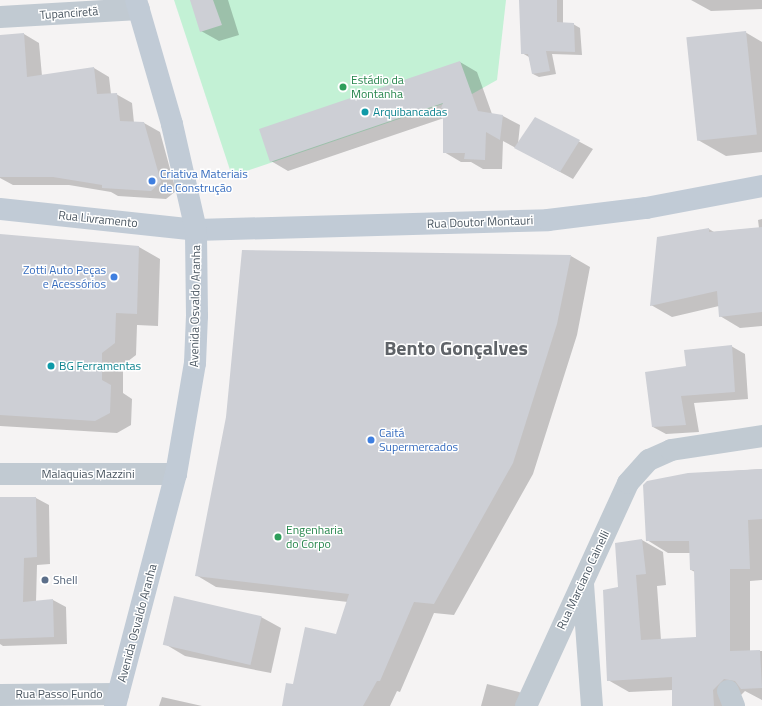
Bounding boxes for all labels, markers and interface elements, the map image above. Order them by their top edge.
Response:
street label: Tupanciretã [39,4,99,22]
place label: Estádio da Montanha [351,73,404,101]
marker: Estádio da Montanha [338,82,348,92]
place label: Arquibancadas [373,105,447,119]
marker: Arquibancadas [360,107,370,117]
place label: Criativa Materiais de Construção [160,167,248,195]
marker: Criativa Materiais de Construção [147,176,157,186]
street label: Rua Livramento [58,208,138,230]
street label: Rua Doutor Montauri [427,213,533,231]
street label: Avenida Osvaldo Aranha [187,245,203,367]
place label: Zotti Auto Peças e Acessórios [23,263,106,291]
marker: Zotti Auto Peças e Acessórios [109,272,119,282]
district label: Bento Gonçalves [384,335,528,359]
place label: BG Ferramentas [59,359,141,373]
marker: BG Ferramentas [46,361,56,371]
place label: Caitá Supermercados [379,426,458,454]
marker: Caitá Supermercados [366,435,376,445]
street label: Malaquias Mazzini [41,467,135,481]
place label: Engenharia do Corpo [286,523,343,551]
street label: Rua Marciano Cainelli [554,528,612,632]
marker: Engenharia do Corpo [273,532,283,542]
street label: Avenida Osvaldo Aranha [114,562,160,684]
place label: Shell [53,573,78,587]
marker: Shell [40,575,50,585]
street label: Rua Passo Fundo [15,687,103,701]

